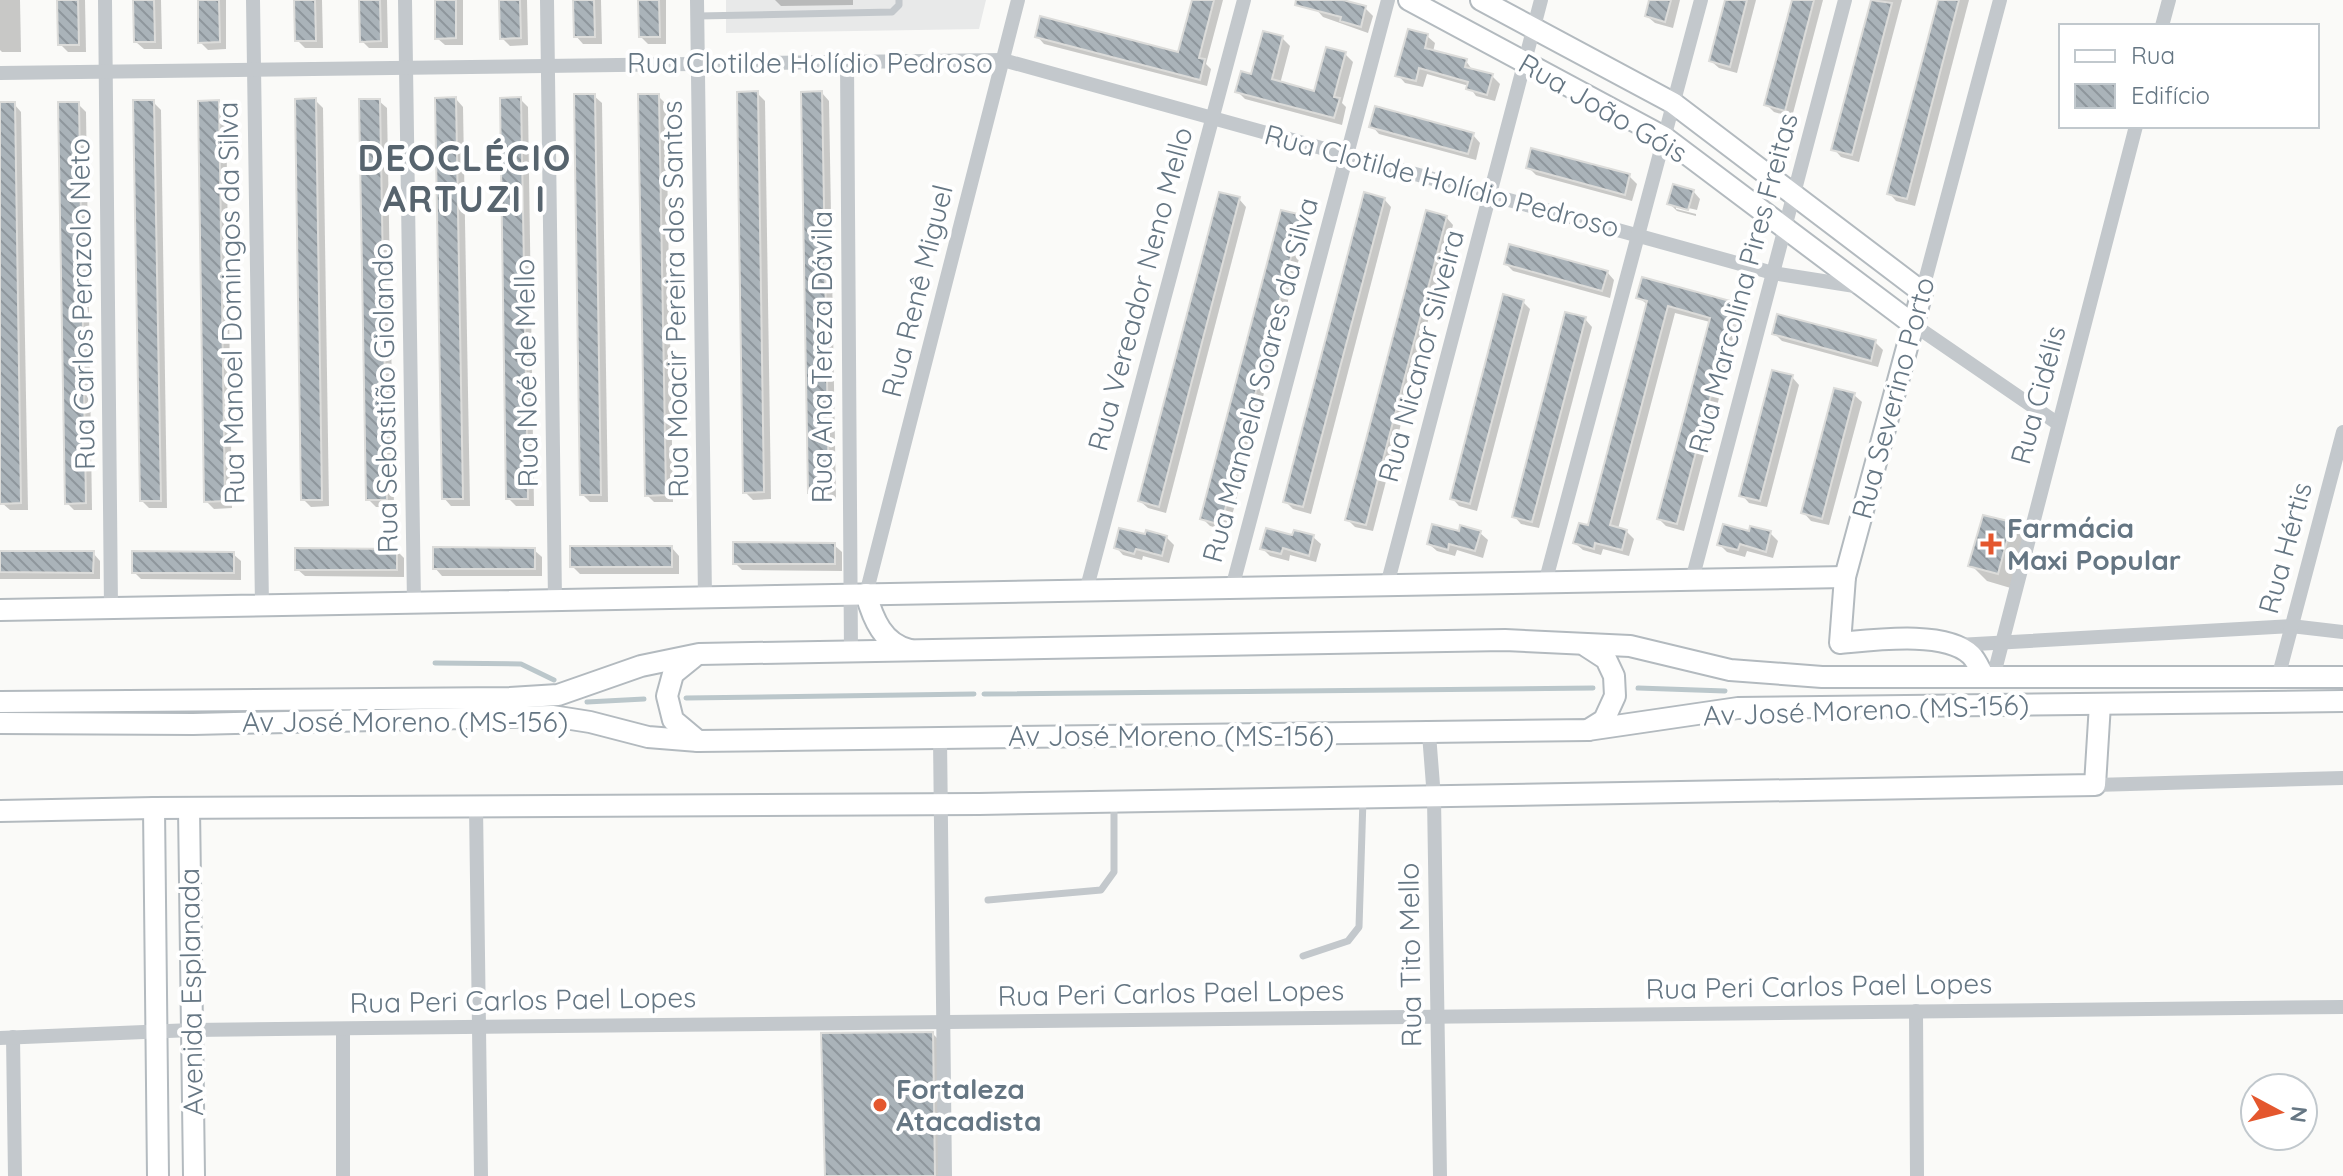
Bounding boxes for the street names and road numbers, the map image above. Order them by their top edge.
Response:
street label: Rua Clotilde Holídio Pedroso [627,45,993,80]
street label: Rua João Góis [1513,45,1694,170]
street label: Rua Moacir Pereira dos Santos [654,100,695,498]
street label: Rua Manoel Domingos da Silva [209,101,252,505]
street label: Rua Marcolina Pires Freitas [1680,109,1805,457]
street label: Rua Clotilde Holídio Pedroso [1261,116,1623,245]
street label: Rua Vereador Neno Mello [1079,123,1200,455]
street label: Rua Carlos Perazolo Neto [61,138,102,470]
street label: Rua Renê Miguel [873,181,960,401]
street label: Rua Manoela Soares da Silva [1194,194,1325,566]
street label: Rua Ana Tereza Dávila [804,211,839,503]
street label: Rua Nicanor Silveira [1370,226,1471,486]
street label: Rua Sebastião Giolando [364,242,405,554]
street label: Rua Noé de Mello [506,258,545,488]
street label: Rua Severino Porto [1843,273,1942,523]
street label: Rua Cidélis [2002,322,2073,468]
street label: Rua Hértis [2250,478,2319,617]
street label: Av José Moreno (MS-156) [1702,686,2030,733]
street label: Av José Moreno (MS-156) [242,704,568,739]
street label: Av José Moreno (MS-156) [1008,718,1334,753]
street label: Rua Tito Mello [1390,863,1429,1047]
street label: Avenida Esplanada [171,868,210,1116]
street label: Rua Peri Carlos Pael Lopes [1645,965,1993,1006]
street label: Rua Peri Carlos Pael Lopes [997,972,1345,1013]
street label: Rua Peri Carlos Pael Lopes [349,979,697,1020]

